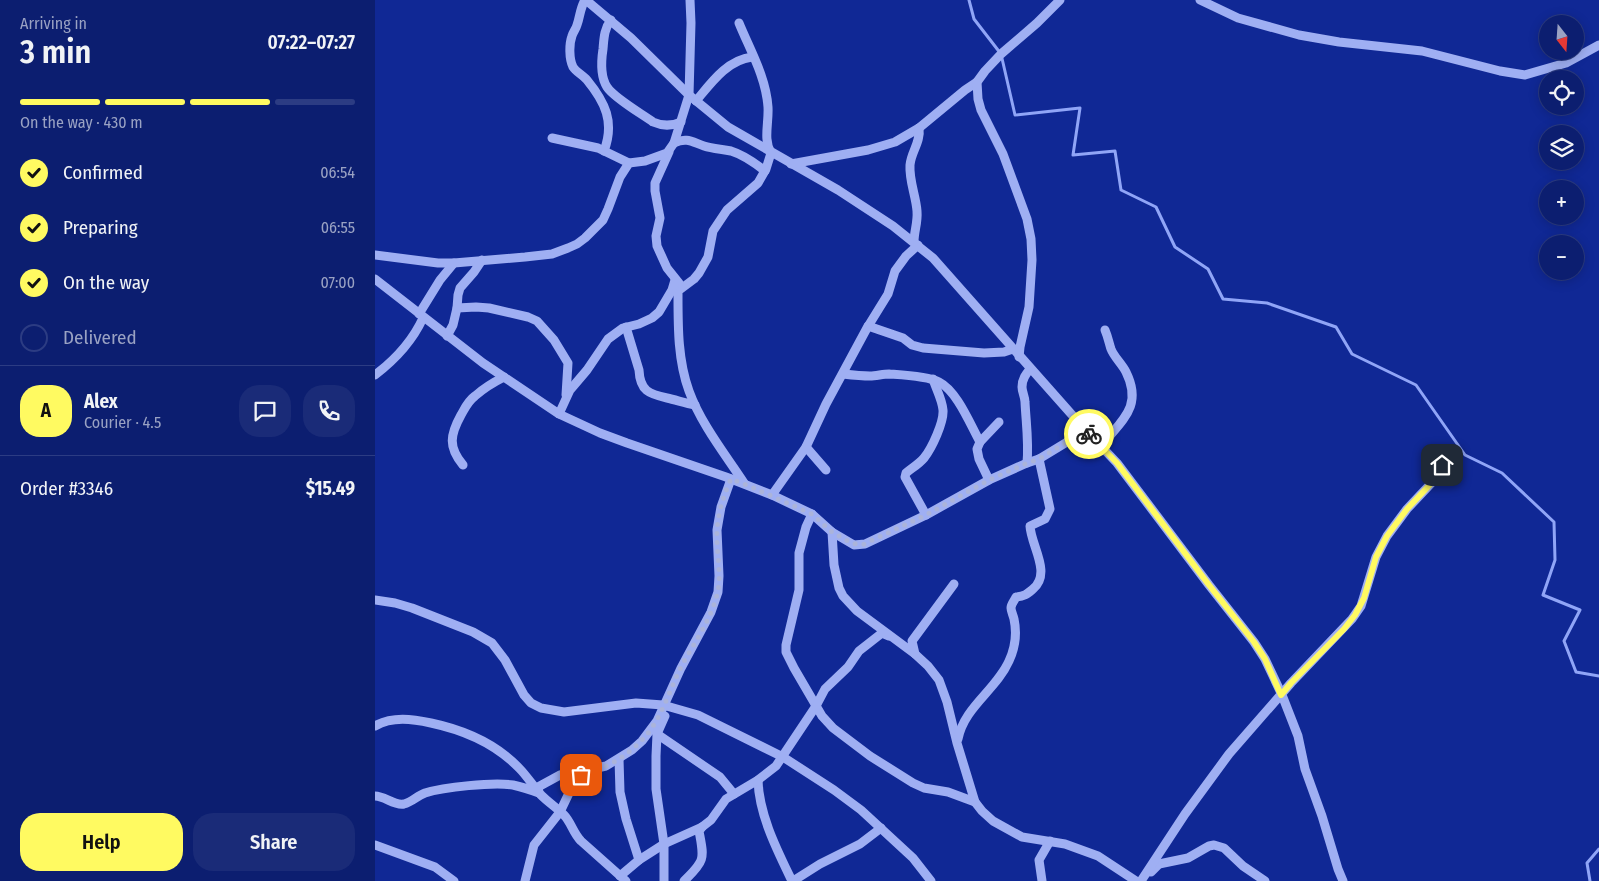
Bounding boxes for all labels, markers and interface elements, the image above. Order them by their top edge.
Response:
text: Arriving in [20,14,87,33]
north arrow [1539,15,1584,60]
map controls [1539,15,1584,280]
text: 07:22–07:27 [268,31,355,54]
text: 3 min [20,33,91,71]
button: locate [1539,70,1584,115]
text: On the way · 430 m [20,113,143,132]
button: layers [1539,125,1584,170]
icon: check [20,159,48,187]
text: Confirmed [63,161,143,184]
text: 06:54 [320,163,355,182]
button: + [1539,180,1584,225]
icon: check [20,214,48,242]
text: Preparing [63,216,138,239]
text: 06:55 [321,218,355,237]
button: − [1539,235,1584,280]
icon: check [20,269,48,297]
text: On the way [63,271,149,294]
text: 07:00 [320,273,355,292]
text: Delivered [63,326,137,349]
button: chat [239,385,291,437]
button: phone [303,385,355,437]
text: Alex [84,390,118,413]
text: A [41,399,51,422]
courier [1064,409,1114,459]
text: Courier · 4.5 [84,413,161,432]
icon: bike [1075,420,1103,448]
pin [1421,444,1463,486]
icon: home [1428,451,1456,479]
text: Order #3346 [20,477,113,500]
text: $15.49 [306,477,355,500]
pin [560,754,602,796]
icon: bag [567,761,595,789]
button: Help [20,813,183,871]
button: Share [193,813,355,871]

